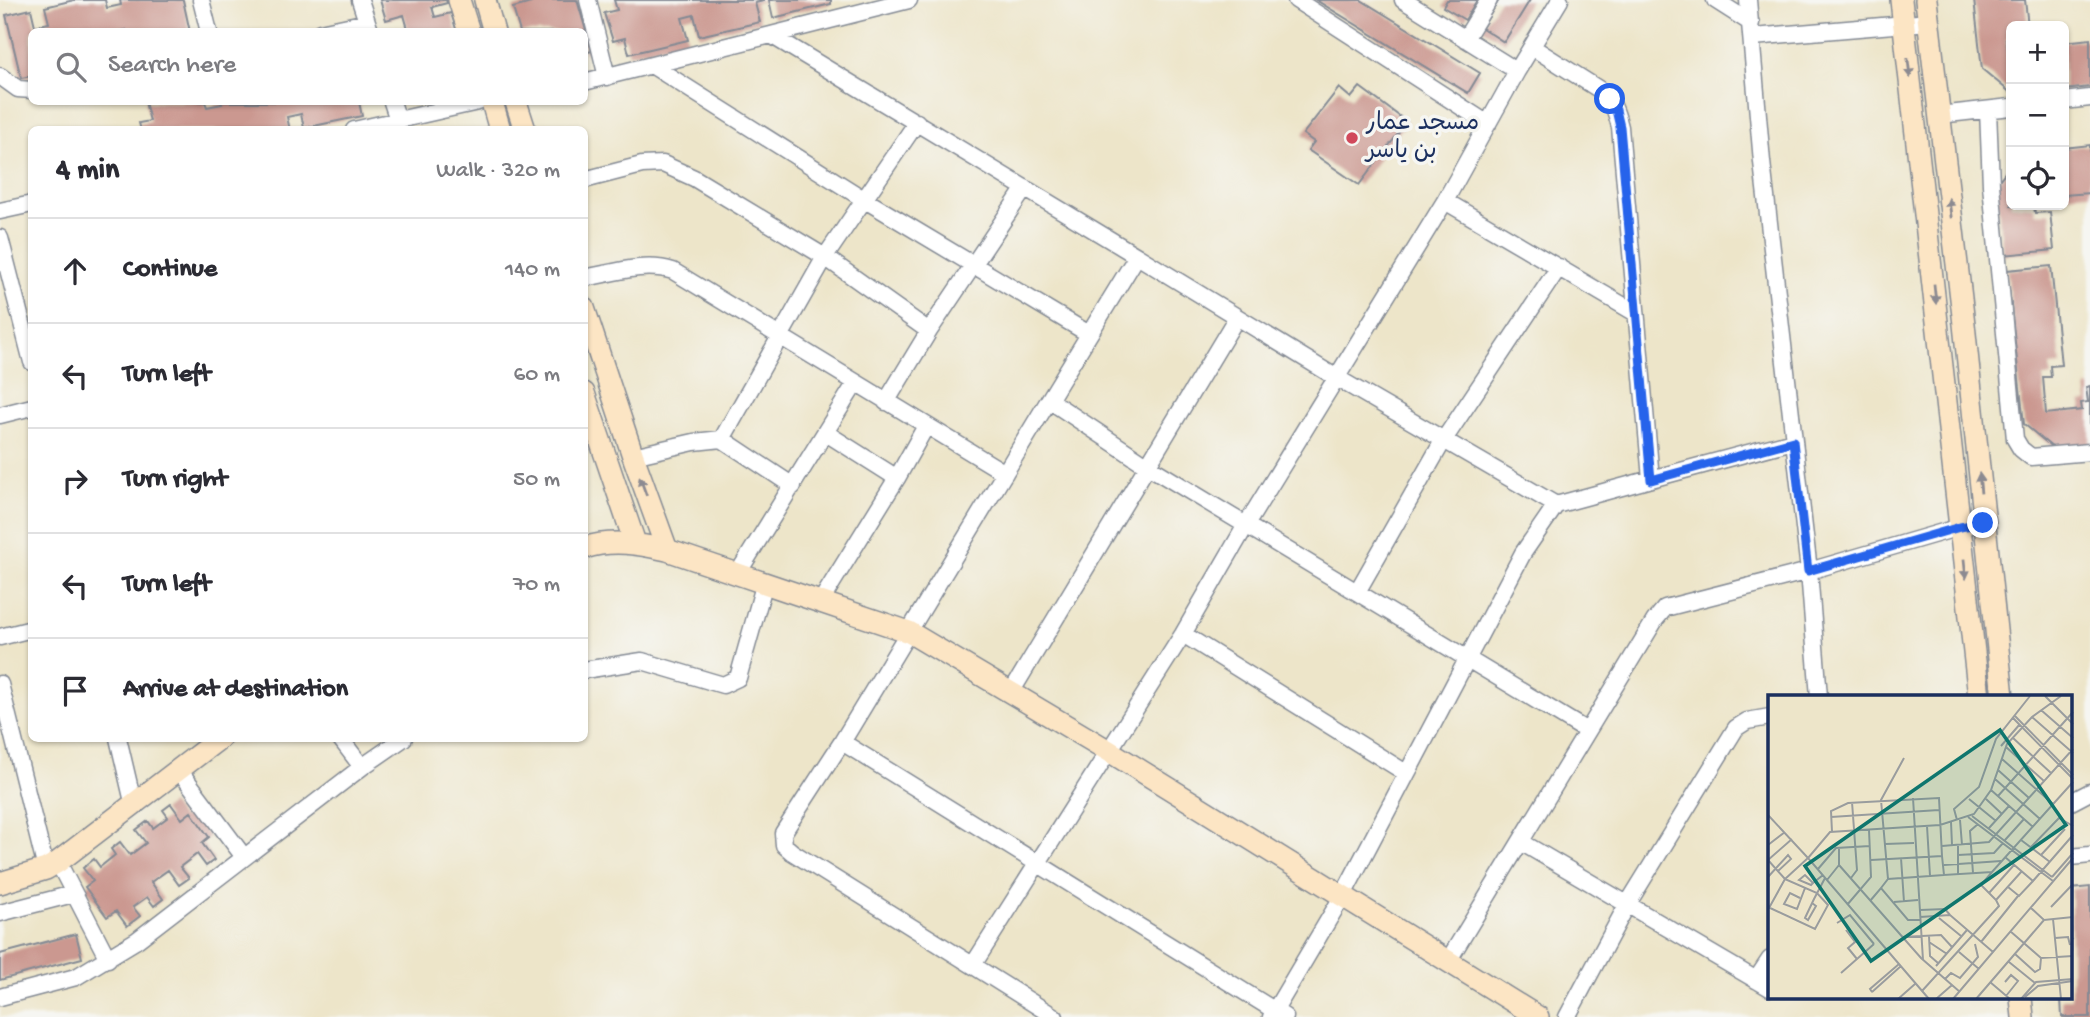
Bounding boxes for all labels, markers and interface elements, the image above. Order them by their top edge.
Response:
map controls [2006,21,2069,210]
button: + [2006,21,2069,84]
search box [28,28,588,105]
icon: search [52,48,90,86]
text: Search here [108,51,236,82]
one-way arrow [1904,57,1915,79]
route start [1594,83,1625,114]
button: − [2006,84,2069,147]
place label: مسجد عمار بن ياسر [1364,110,1479,167]
marker: مسجد عمار بن ياسر [1344,130,1360,146]
button: locate [2006,147,2069,210]
text: 4 min [56,154,119,189]
text: Walk · 320 m [436,158,560,185]
one-way arrow [1944,197,1955,219]
icon: ahead [56,252,94,290]
text: Continue [123,255,217,286]
text: 140 m [505,257,560,284]
one-way arrow [1930,283,1941,305]
icon: left [56,357,94,395]
text: Turn left [123,360,211,391]
text: 60 m [514,362,560,389]
icon: right [56,462,94,500]
text: Turn right [123,465,227,496]
text: 50 m [513,467,560,494]
one-way arrow [1974,472,1985,494]
one-way arrow [638,475,649,496]
route end [1967,507,1998,538]
one-way arrow [1959,558,1970,580]
icon: left [56,567,94,605]
text: Turn left [123,570,211,601]
text: 70 m [513,572,560,599]
icon: arrive [56,672,94,710]
text: Arrive at destination [123,675,348,706]
inset map [1768,695,2072,1000]

